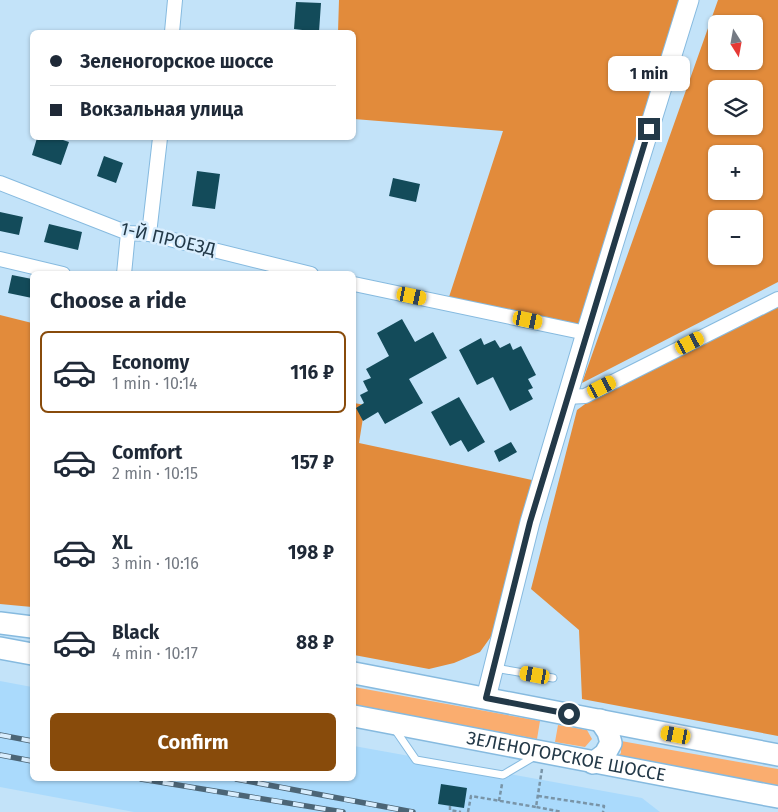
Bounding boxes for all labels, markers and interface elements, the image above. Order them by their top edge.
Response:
north arrow [708,15,762,70]
map controls [708,15,763,265]
text: Зеленогорское шоссе [80,50,274,73]
callout: 1 min [608,56,690,92]
text: 1 min [630,64,668,83]
button: layers [708,80,763,135]
text: Вокзальная улица [80,98,244,121]
route end [638,118,660,140]
button: + [708,145,763,200]
button: − [708,210,763,265]
street label: 1-Й ПРОЕЗД [118,217,218,261]
car [395,286,428,306]
text: Choose a ride [50,287,186,314]
car [511,310,544,330]
car [673,330,706,356]
icon: car [52,350,97,395]
text: Economy [112,351,189,374]
text: 116 ₽ [290,361,334,384]
text: 1 min · 10:14 [112,374,198,393]
car [585,374,618,400]
icon: car [52,440,97,485]
text: Comfort [112,441,182,464]
text: 157 ₽ [291,451,334,474]
text: 2 min · 10:15 [112,464,198,483]
icon: car [52,530,97,575]
text: XL [112,531,133,554]
text: 198 ₽ [288,541,334,564]
text: 3 min · 10:16 [112,554,199,573]
icon: car [52,620,97,665]
text: Black [112,621,159,644]
text: 88 ₽ [296,631,334,654]
text: 4 min · 10:17 [112,644,198,663]
car [518,665,551,685]
route start [558,703,580,725]
button: Confirm [50,713,336,771]
car [659,725,692,745]
street label: ЗЕЛЕНОГОРСКОЕ ШОССЕ [465,727,668,786]

